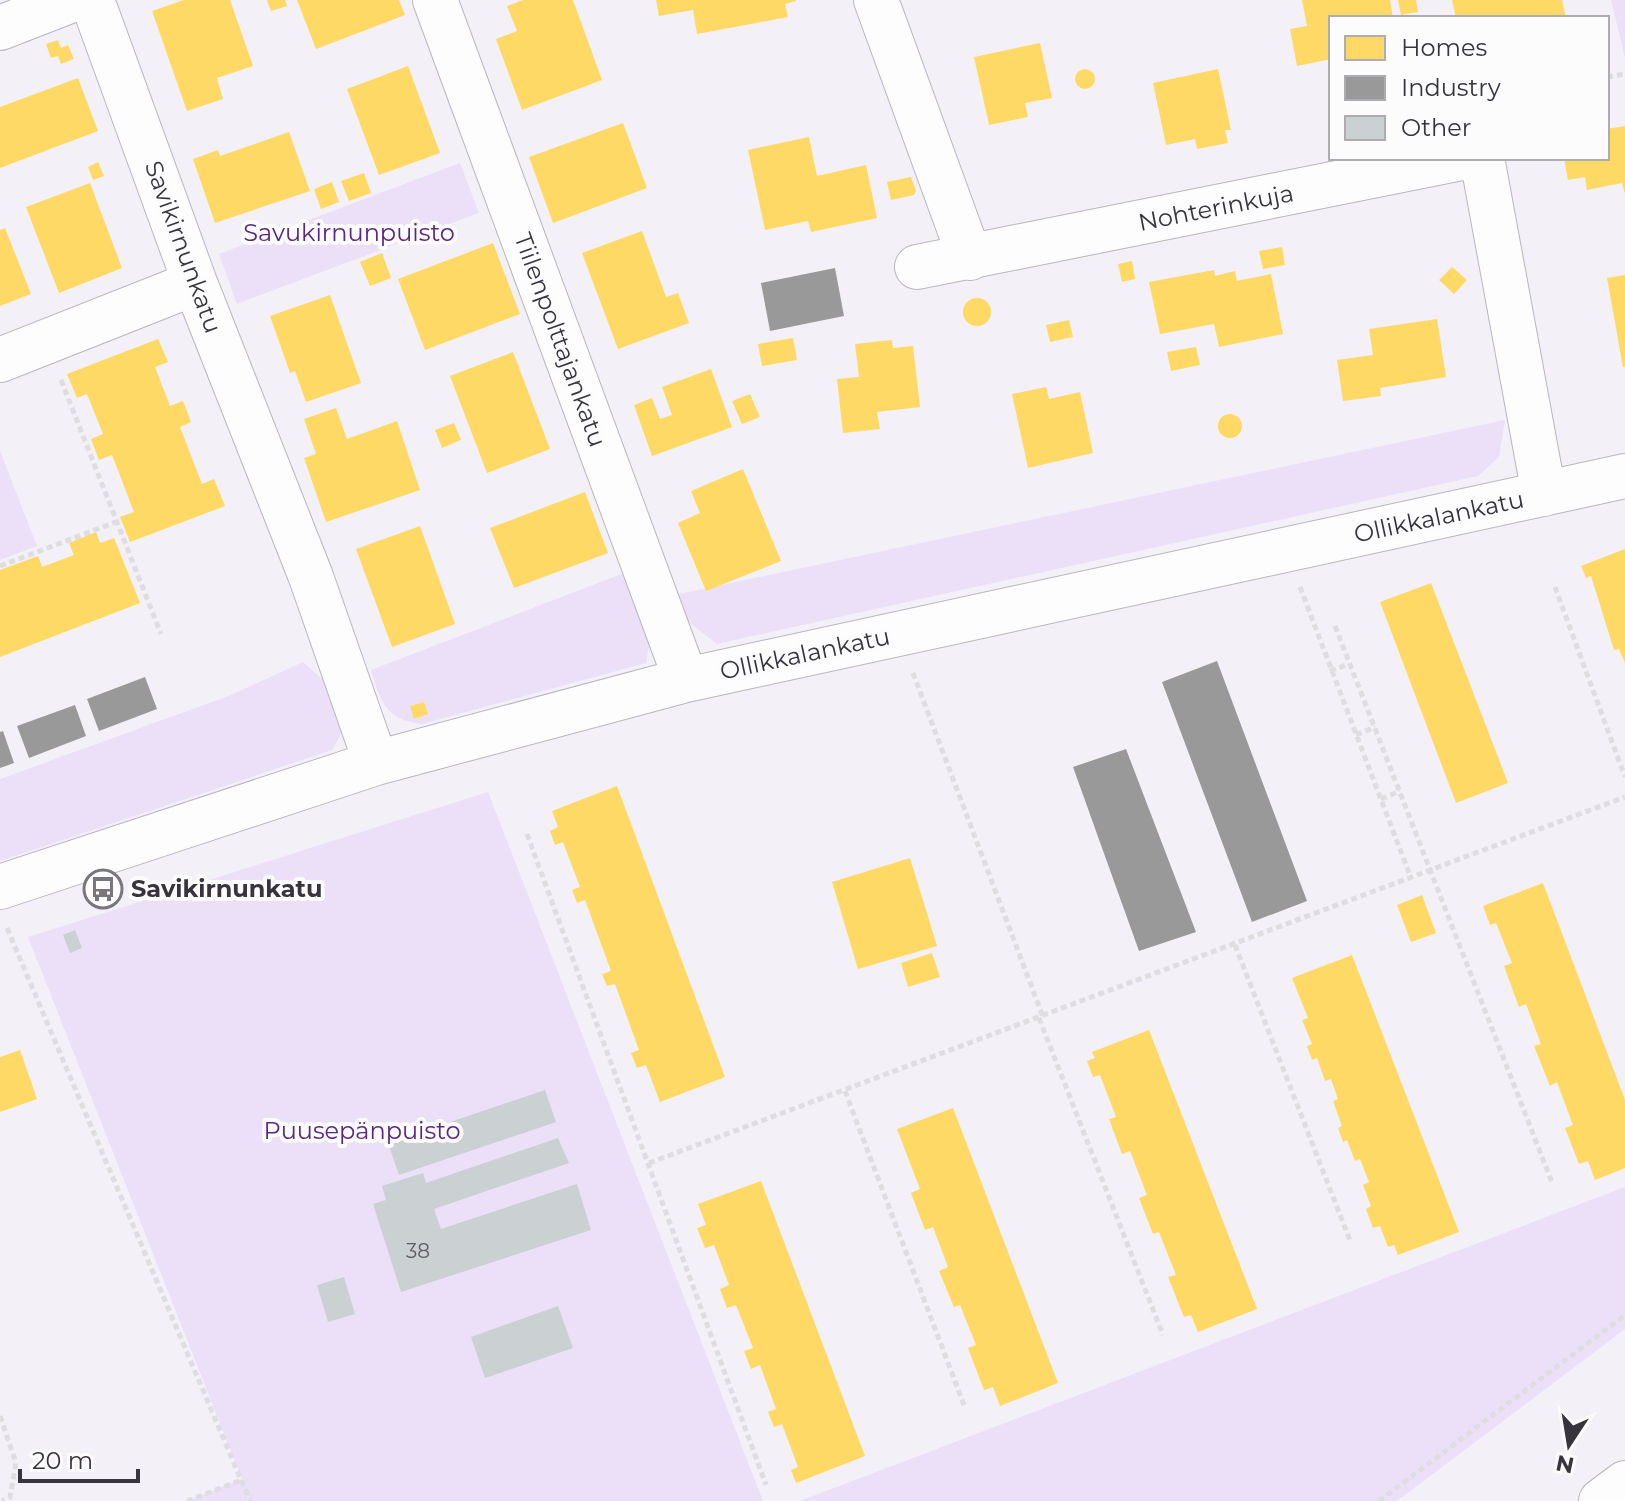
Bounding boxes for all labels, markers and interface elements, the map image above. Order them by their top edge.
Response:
legend [1329,16,1609,160]
text: Homes [1401,33,1487,62]
text: Industry [1401,73,1501,102]
text: Other [1401,113,1471,142]
street label: Savikirnunkatu [139,157,228,337]
street label: Nohterinkuja [1136,178,1296,237]
park label: Savukirnunpuisto [243,218,455,247]
street label: Tiilenpolttajankatu [508,229,613,451]
street label: Ollikkalankatu [1351,484,1527,549]
street label: Ollikkalankatu [717,621,893,686]
bus stop icon: Savikirnunkatu [82,868,124,910]
place label: Savikirnunkatu [131,874,323,903]
park label: Puusepänpuisto [263,1116,461,1145]
house number: 38 [406,1239,430,1263]
north arrow [1529,1405,1609,1485]
scale bar [20,1433,138,1483]
text: 20 m [32,1446,93,1475]
text: N [1553,1449,1576,1479]

